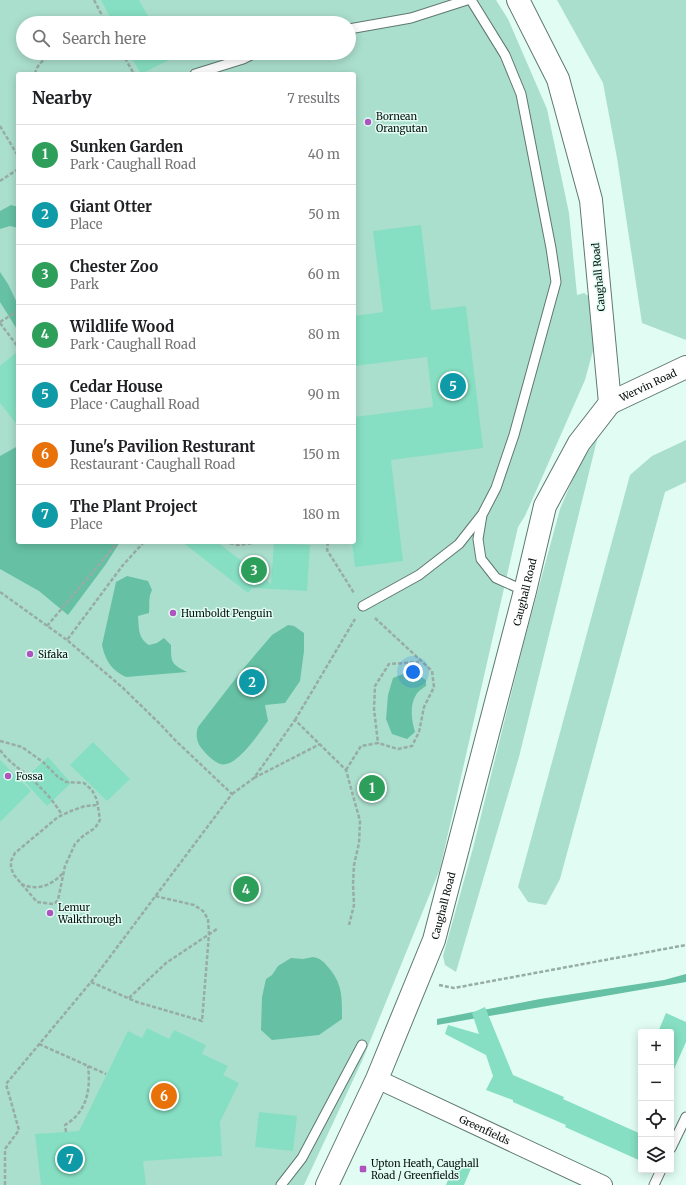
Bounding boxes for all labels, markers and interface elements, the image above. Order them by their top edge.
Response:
search box [16,16,356,60]
icon: search [30,27,52,49]
text: Search here [62,29,146,48]
text: Nearby [32,87,92,109]
text: 7 results [287,90,340,107]
place label: Bornean Orangutan [376,110,428,135]
marker: Bornean Orangutan [363,117,373,127]
text: Sunken Garden [70,137,183,156]
text: 1 [42,146,48,163]
text: 40 m [308,146,340,163]
text: Park · Caughall Road [70,156,196,173]
text: Giant Otter [70,197,152,216]
text: 2 [41,206,49,223]
text: 50 m [308,206,340,223]
text: Place [70,216,103,233]
street label: Caughall Road [589,242,608,312]
text: Chester Zoo [70,257,158,276]
text: 3 [41,266,49,283]
text: 60 m [308,266,340,283]
text: Park [70,276,99,293]
text: Wildlife Wood [70,317,174,336]
text: 4 [41,326,49,343]
text: 80 m [308,326,340,343]
text: Park · Caughall Road [70,336,196,353]
street label: Wervin Road [617,366,679,405]
pin: 5 [440,371,466,401]
text: Cedar House [70,377,163,396]
text: 5 [41,386,49,403]
text: 90 m [308,386,340,403]
text: Place · Caughall Road [70,396,200,413]
text: June's Pavilion Resturant [70,437,255,456]
text: 6 [41,446,49,463]
text: 150 m [303,446,340,463]
text: Restaurant · Caughall Road [70,456,235,473]
text: The Plant Project [70,497,197,516]
text: 7 [41,506,49,523]
text: 180 m [302,506,340,523]
text: Place [70,516,103,533]
pin: 3 [241,555,267,585]
street label: Caughall Road [510,557,539,627]
place label: Humboldt Penguin [181,607,273,620]
marker: Humboldt Penguin [168,608,178,618]
place label: Sifaka [38,648,69,661]
marker: Sifaka [25,649,35,659]
your location [403,662,423,682]
pin: 2 [239,667,265,697]
place label: Fossa [16,770,44,783]
marker: Fossa [3,771,13,781]
pin: 1 [359,773,385,803]
street label: Caughall Road [428,871,458,941]
pin: 4 [233,874,259,904]
place label: Lemur Walkthrough [57,901,122,926]
marker: Lemur Walkthrough [45,908,55,918]
map controls [638,1029,674,1173]
button: + [638,1029,674,1065]
button: − [638,1065,674,1101]
pin: 6 [151,1081,177,1111]
button: locate [638,1101,674,1137]
street label: Greenfields [457,1112,512,1148]
button: layers [638,1137,674,1173]
pin: 7 [57,1144,83,1174]
place label: Upton Heath, Caughall Road / Greenfields [371,1157,479,1182]
marker: Upton Heath, Caughall Road / Greenfields [358,1164,368,1174]

